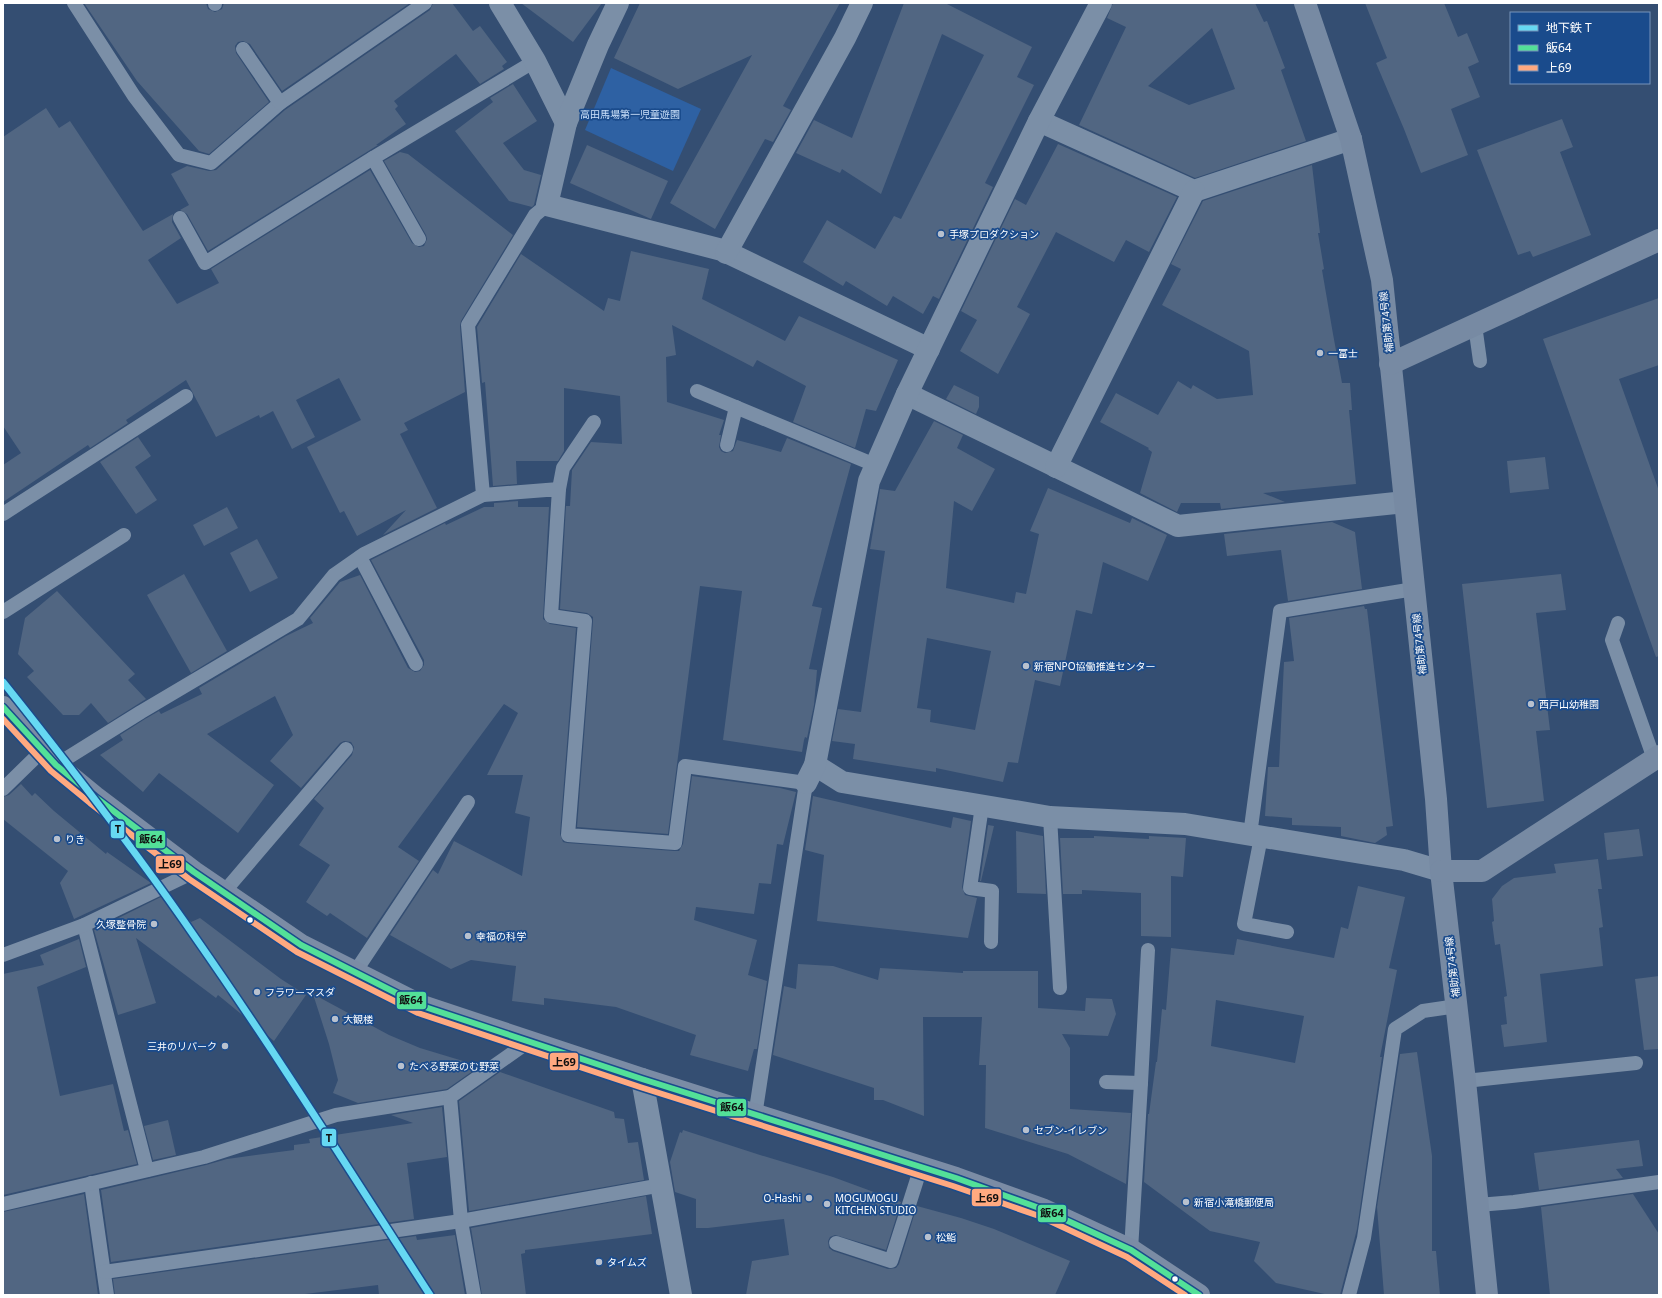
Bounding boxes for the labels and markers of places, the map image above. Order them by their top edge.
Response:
place label: 手塚プロダクション [949,227,1039,241]
marker: 手塚プロダクション [936,229,946,239]
place label: 一富士 [1328,346,1358,360]
marker: 一富士 [1315,348,1325,358]
place label: 新宿NPO協働推進センター [1034,659,1155,673]
marker: 新宿NPO協働推進センター [1021,661,1031,671]
place label: 西戸山幼稚園 [1539,697,1599,711]
marker: 西戸山幼稚園 [1526,699,1536,709]
place label: りき [65,832,85,846]
marker: りき [52,834,62,844]
unlabelled marker [245,915,255,925]
place label: 久塚整骨院 [96,917,146,931]
marker: 久塚整骨院 [149,919,159,929]
place label: 幸福の科学 [476,929,526,943]
marker: 幸福の科学 [463,931,473,941]
place label: フラワーマスダ [265,985,335,999]
marker: フラワーマスダ [252,987,262,997]
place label: 大観楼 [343,1012,373,1026]
marker: 大観楼 [330,1014,340,1024]
place label: 三井のリパーク [147,1039,217,1053]
marker: 三井のリパーク [220,1041,230,1051]
place label: たべる野菜のむ野菜 [409,1059,499,1073]
marker: たべる野菜のむ野菜 [396,1061,406,1071]
place label: セブン-イレブン [1034,1123,1107,1137]
marker: セブン-イレブン [1021,1125,1031,1135]
place label: O-Hashi [763,1191,801,1205]
place label: MOGUMOGU KITCHEN STUDIO [835,1191,916,1217]
marker: O-Hashi [804,1193,814,1203]
place label: 新宿小滝橋郵便局 [1194,1195,1274,1209]
marker: 新宿小滝橋郵便局 [1181,1197,1191,1207]
marker: MOGUMOGU KITCHEN STUDIO [822,1199,832,1209]
place label: 松鮨 [936,1230,956,1244]
marker: 松鮨 [923,1232,933,1242]
place label: タイムズ [607,1255,647,1269]
marker: タイムズ [594,1257,604,1267]
unlabelled marker [1170,1274,1180,1284]

